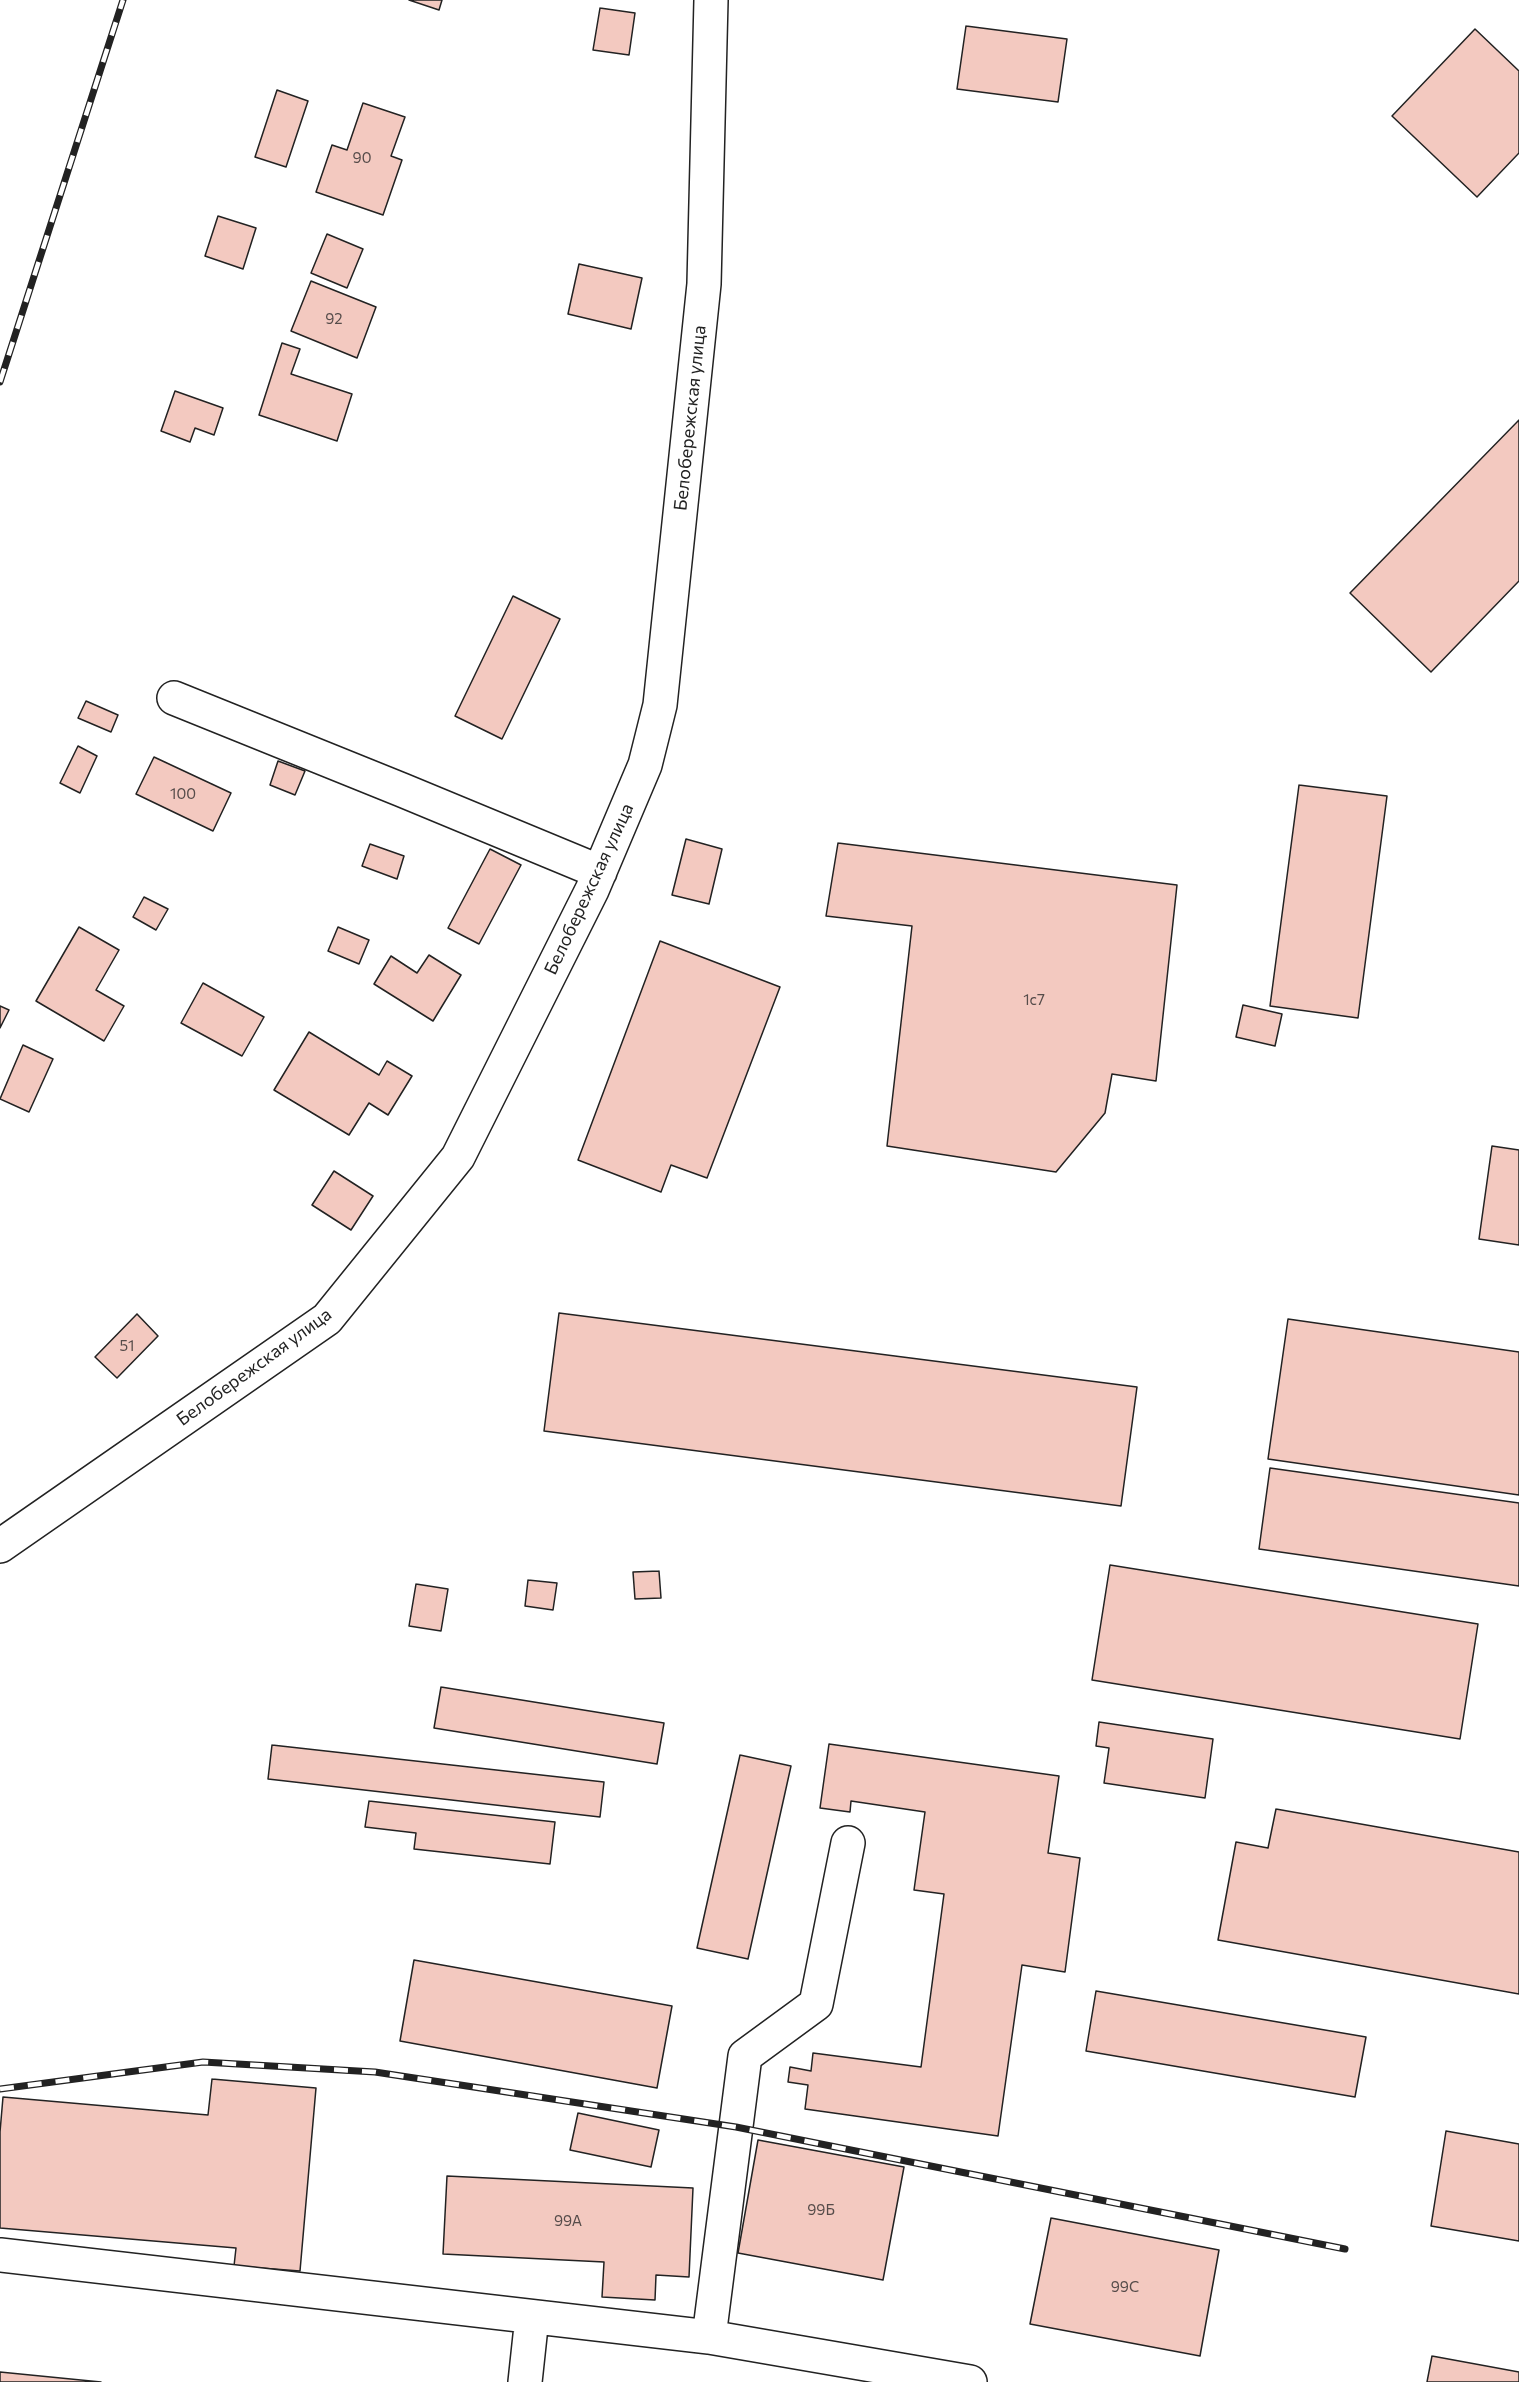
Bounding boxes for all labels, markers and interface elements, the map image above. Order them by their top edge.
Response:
house number: 90 [353,149,371,167]
house number: 92 [325,310,343,328]
street label: Белобережская улица [670,324,710,512]
house number: 100 [170,785,196,803]
street label: Белобережская улица [540,800,638,978]
house number: 1с7 [1023,991,1045,1009]
street label: Белобережская улица [172,1304,336,1430]
house number: 51 [119,1337,135,1355]
house number: 99Б [807,2201,835,2219]
house number: 99А [554,2212,582,2230]
house number: 99С [1111,2278,1139,2296]

